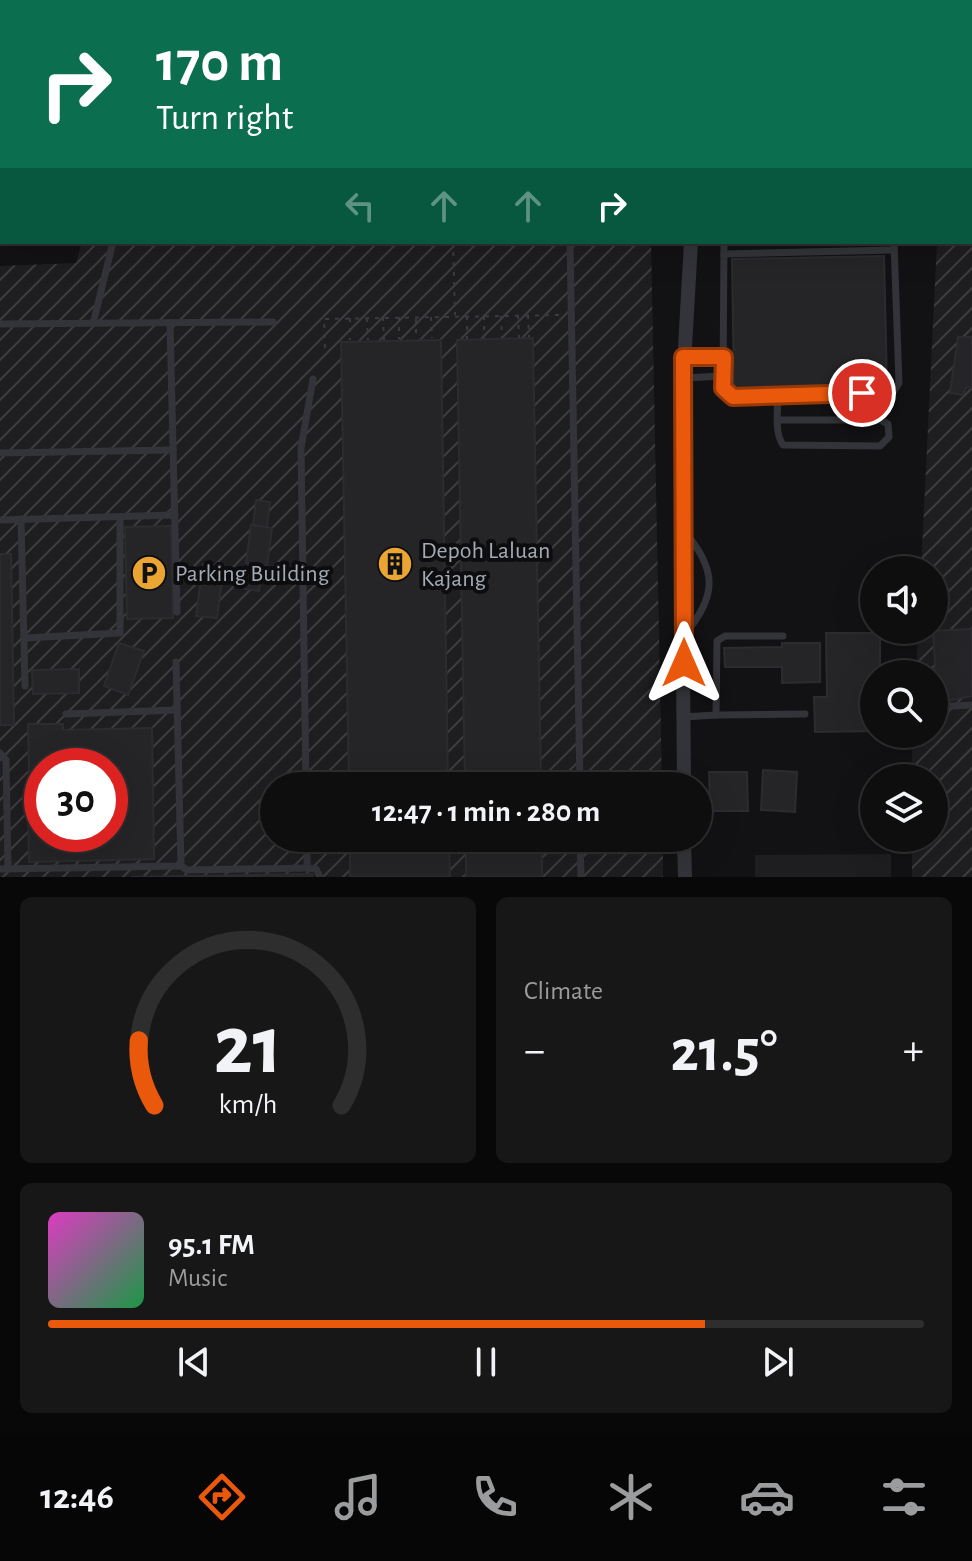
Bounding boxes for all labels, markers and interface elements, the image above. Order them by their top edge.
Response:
icon: right [24,32,128,136]
text: 170 m [156,35,283,91]
text: Turn right [156,100,293,136]
icon: left [338,184,382,228]
icon: ahead [422,184,466,228]
icon: ahead [506,184,550,228]
icon: right [590,184,634,228]
pin [828,359,896,427]
icon: arrive [840,371,884,415]
place label: Depoh Laluan Kajang [421,539,550,591]
building icon: Depoh Laluan Kajang [376,545,414,583]
parking icon: Parking Building [130,554,168,592]
map controls [860,556,948,852]
button: sound [860,556,948,644]
place label: Parking Building [175,562,330,586]
position arrow [642,621,726,705]
button: search [860,660,948,748]
speed limit sign: 30 [24,748,128,852]
button: layers [860,764,948,852]
text: 12:47 · 1 min · 280 m [372,797,600,827]
text: Climate [524,978,603,1004]
text: 21 [213,1005,283,1089]
text: 21.5° [670,1022,778,1082]
text: − [524,1029,545,1073]
text: + [903,1029,924,1073]
text: km/h [219,1090,277,1119]
text: 95.1 FM [168,1230,255,1260]
text: Music [168,1265,227,1291]
icon: previous [172,1340,216,1384]
icon: pause [464,1340,508,1384]
icon: next [756,1340,800,1384]
icon: directions [194,1469,250,1525]
icon: music [330,1469,386,1525]
icon: phone [467,1469,523,1525]
icon: climate [603,1469,659,1525]
icon: car [739,1469,795,1525]
icon: filters [876,1469,932,1525]
text: 12:46 [40,1479,114,1515]

